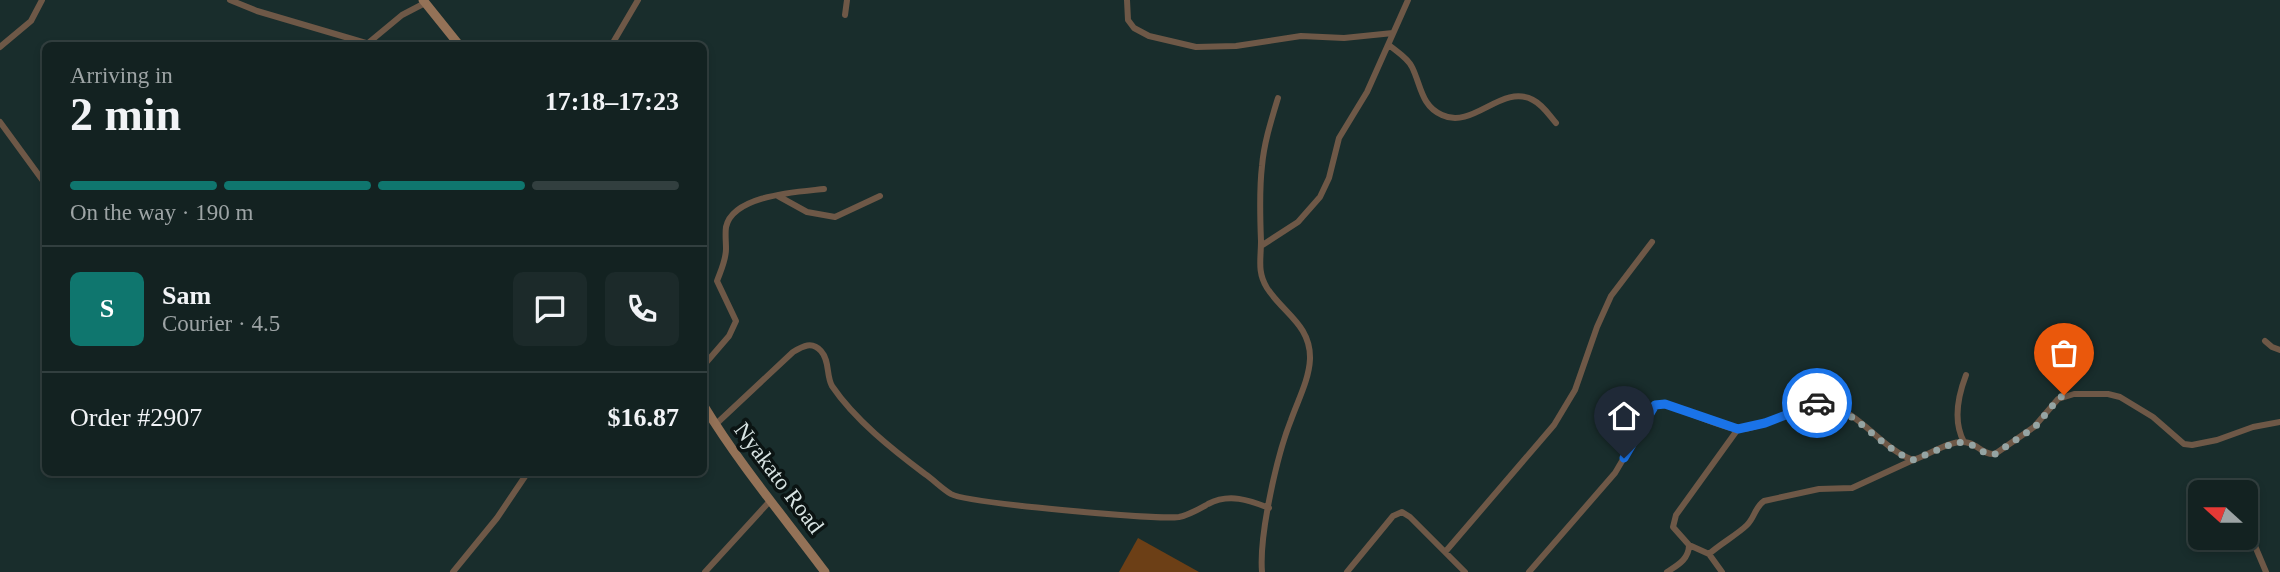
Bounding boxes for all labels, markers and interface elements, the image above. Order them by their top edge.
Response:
text: Arriving in [70,63,173,88]
text: 17:18–17:23 [545,87,679,116]
text: 2 min [70,89,181,140]
text: On the way · 190 m [70,200,253,225]
button: chat [513,272,587,346]
button: phone [605,272,679,346]
text: Sam [162,281,211,310]
text: S [100,294,114,323]
text: Courier · 4.5 [162,311,280,336]
pin [2034,323,2094,395]
icon: bag [2045,334,2083,372]
courier [1782,368,1852,438]
icon: car [1798,384,1836,422]
pin [1594,386,1654,458]
icon: home [1605,397,1643,435]
text: Order #2907 [70,403,202,432]
text: $16.87 [608,403,679,432]
street label: Nyakato Road [729,418,829,539]
north arrow [2188,480,2258,550]
map controls [2188,480,2258,550]

